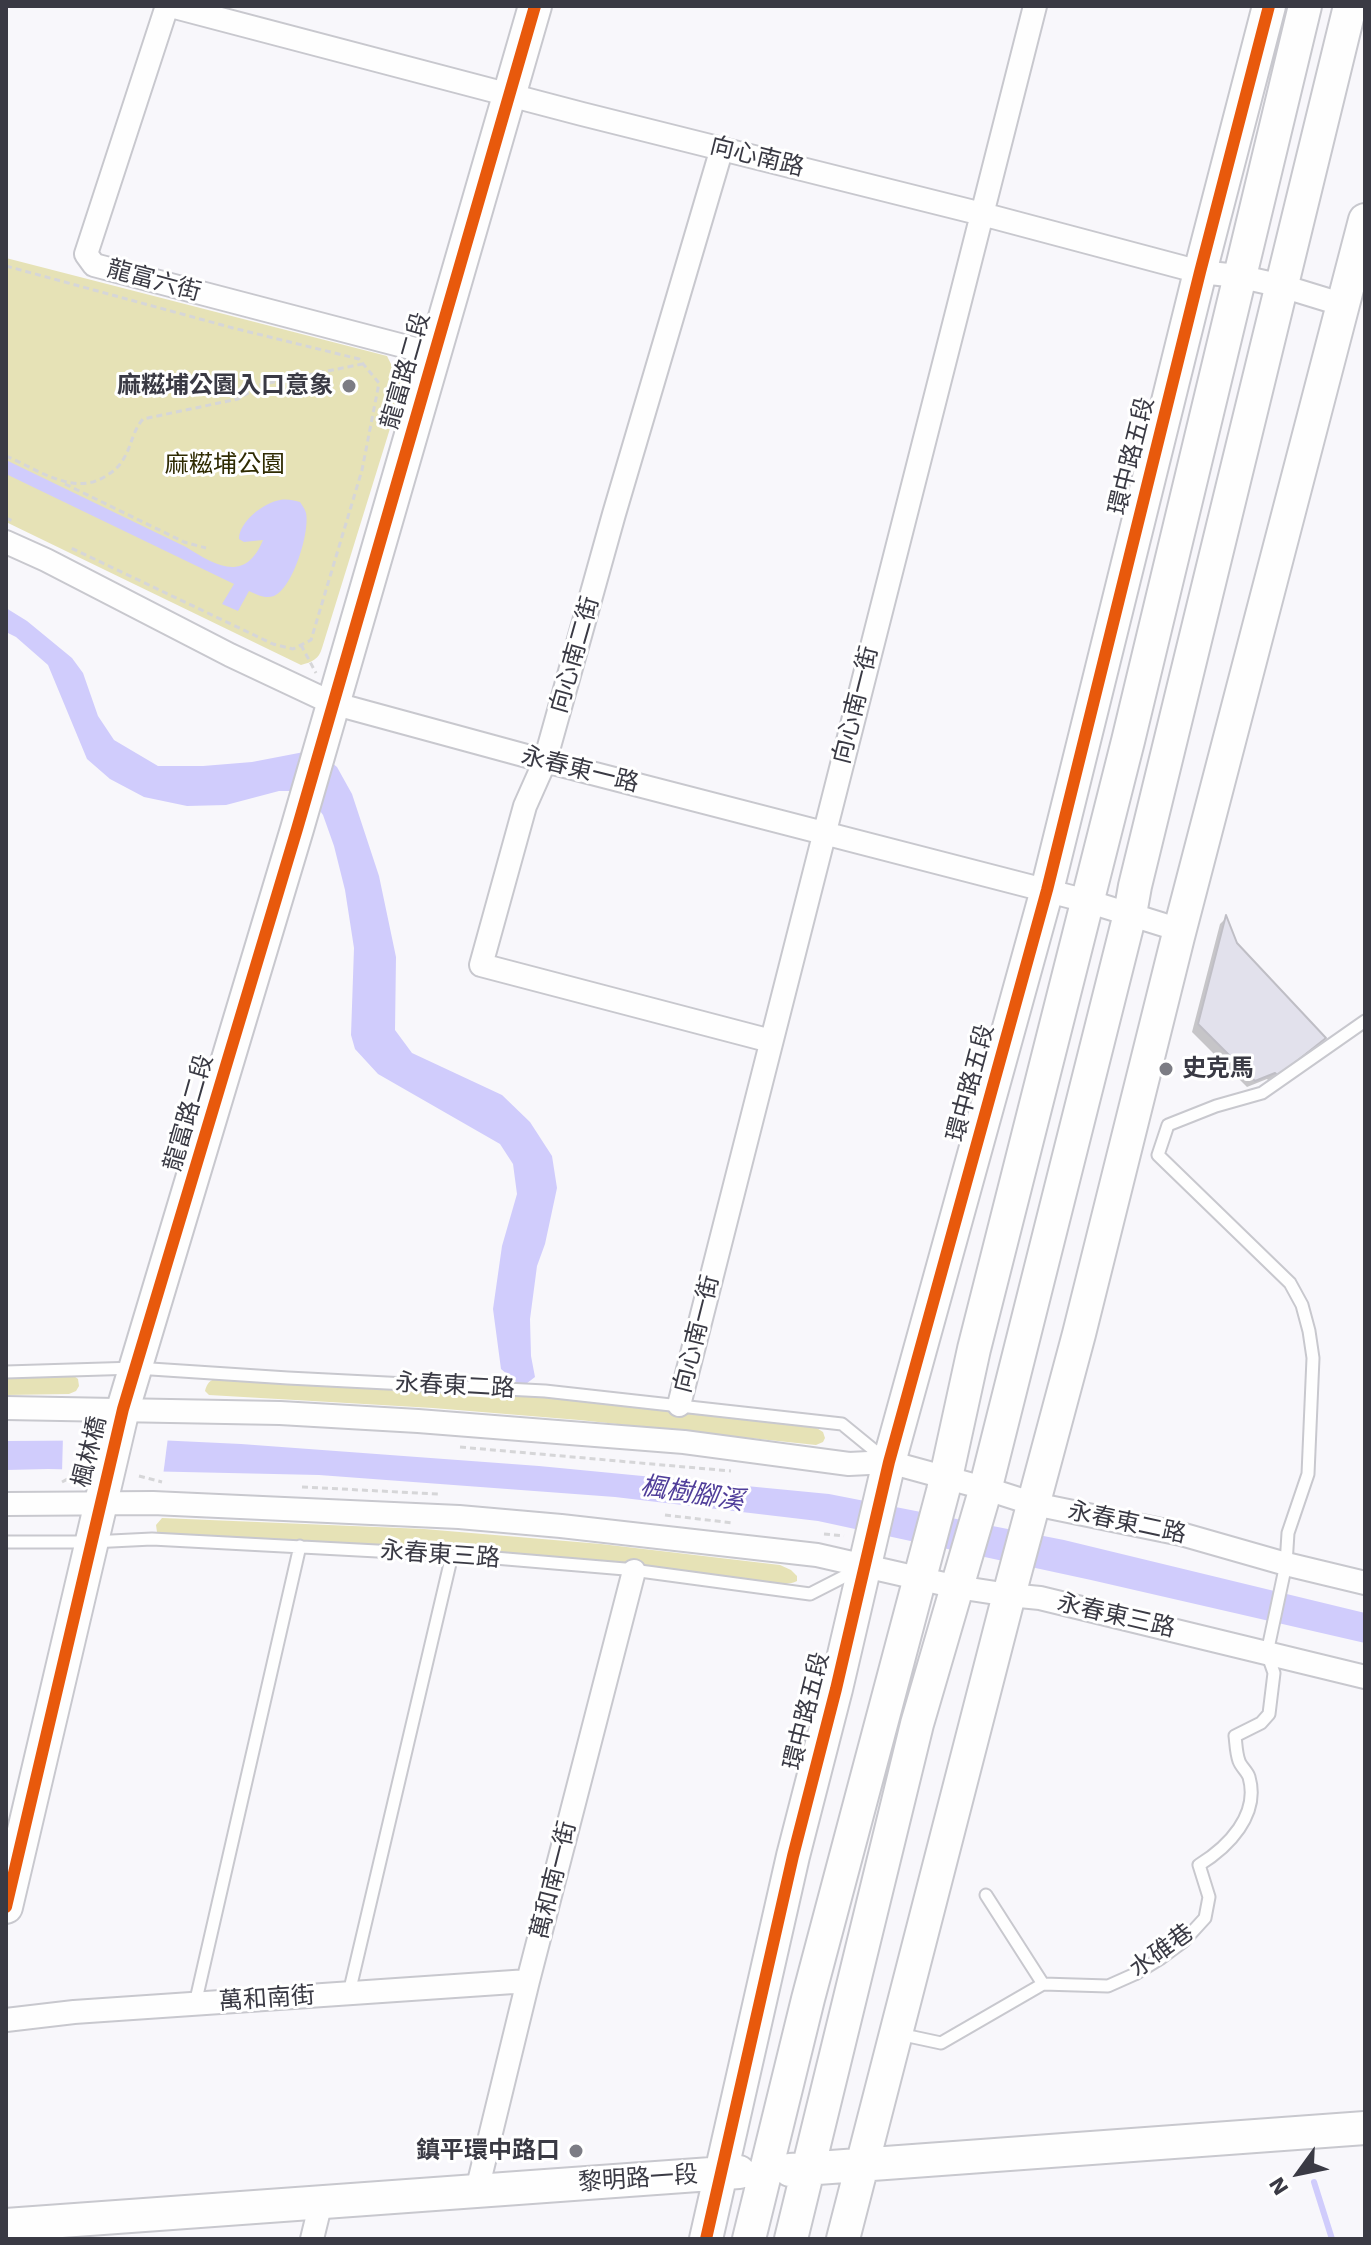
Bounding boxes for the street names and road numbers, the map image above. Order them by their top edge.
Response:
street label: 向心南路 [707,131,807,183]
street label: 龍富六街 [104,255,204,307]
street label: 龍富路二段 [376,309,436,433]
street label: 環中路五段 [1104,394,1160,518]
street label: 向心南二街 [545,593,605,717]
street label: 向心南一街 [828,643,884,767]
street label: 永春東一路 [518,742,642,798]
street label: 環中路五段 [942,1021,1000,1145]
street label: 龍富路二段 [159,1051,219,1175]
street label: 向心南一街 [669,1272,725,1396]
street label: 永春東二路 [394,1368,516,1404]
street label: 楓林橋 [67,1414,113,1490]
street label: 永春東二路 [1065,1496,1189,1550]
street label: 永春東三路 [379,1536,501,1574]
street label: 永春東三路 [1054,1588,1178,1644]
street label: 環中路五段 [779,1649,835,1773]
street label: 萬和南一街 [526,1818,582,1942]
street label: 水碓巷 [1124,1918,1200,1984]
street label: 萬和南街 [218,1981,316,2017]
street label: 黎明路一段 [577,2160,699,2198]

